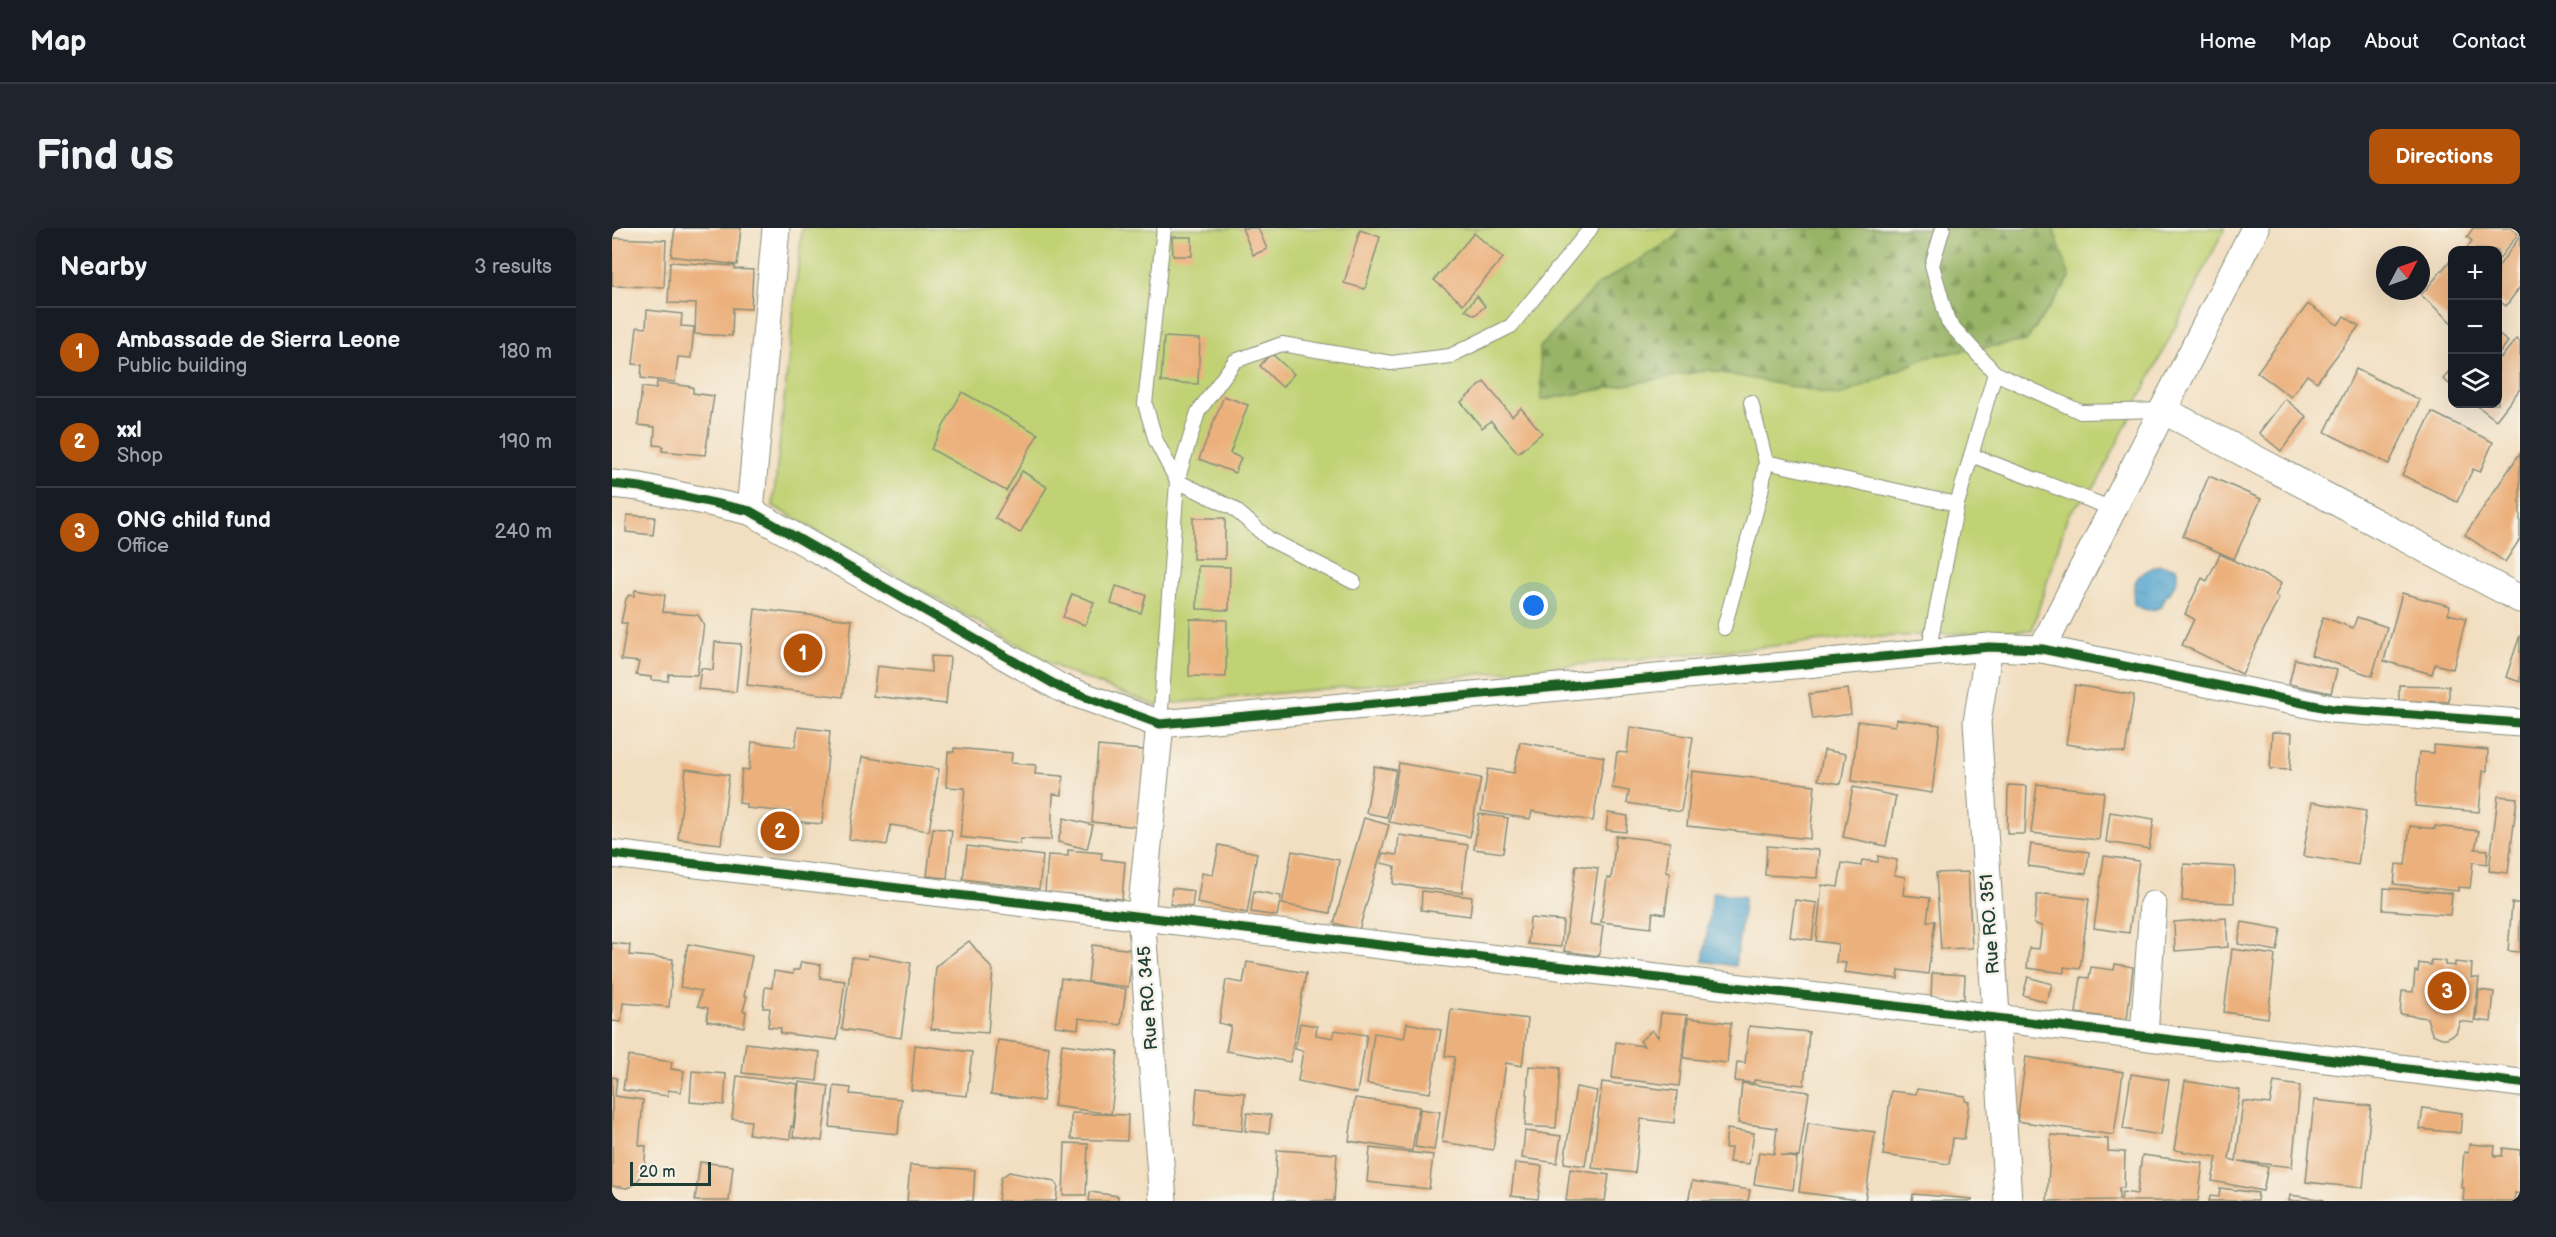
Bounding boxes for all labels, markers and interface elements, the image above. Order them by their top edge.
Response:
text: Map [30,25,86,58]
text: Home [2199,29,2256,54]
text: Map [2289,29,2331,54]
text: About [2364,29,2419,54]
text: Contact [2452,29,2526,54]
button: Directions [2369,129,2520,184]
text: Find us [36,131,174,182]
north arrow [2376,246,2430,300]
map controls [2448,246,2502,408]
button: + [2448,246,2502,300]
text: Nearby [60,252,147,283]
text: 3 results [474,255,552,279]
button: − [2448,300,2502,354]
text: Ambassade de Sierra Leone [117,327,400,354]
text: 1 [75,340,84,364]
text: 180 m [499,340,552,364]
text: Public building [117,354,247,378]
button: layers [2448,354,2502,408]
text: xxl [117,417,142,444]
text: 2 [74,430,85,454]
text: 190 m [499,430,552,454]
text: Shop [117,444,163,468]
text: ONG child fund [117,507,271,534]
text: 3 [74,520,85,544]
text: 240 m [495,520,552,544]
text: Office [117,534,169,558]
your location [1519,591,1548,620]
pin: 1 [784,630,822,676]
pin: 2 [760,808,800,854]
street label: Rue RO. 351 [1976,873,2004,975]
street label: Rue RO. 345 [1134,945,1162,1051]
pin: 3 [2428,968,2466,1014]
scale bar [630,1159,711,1186]
text: 20 m [639,1163,675,1182]

